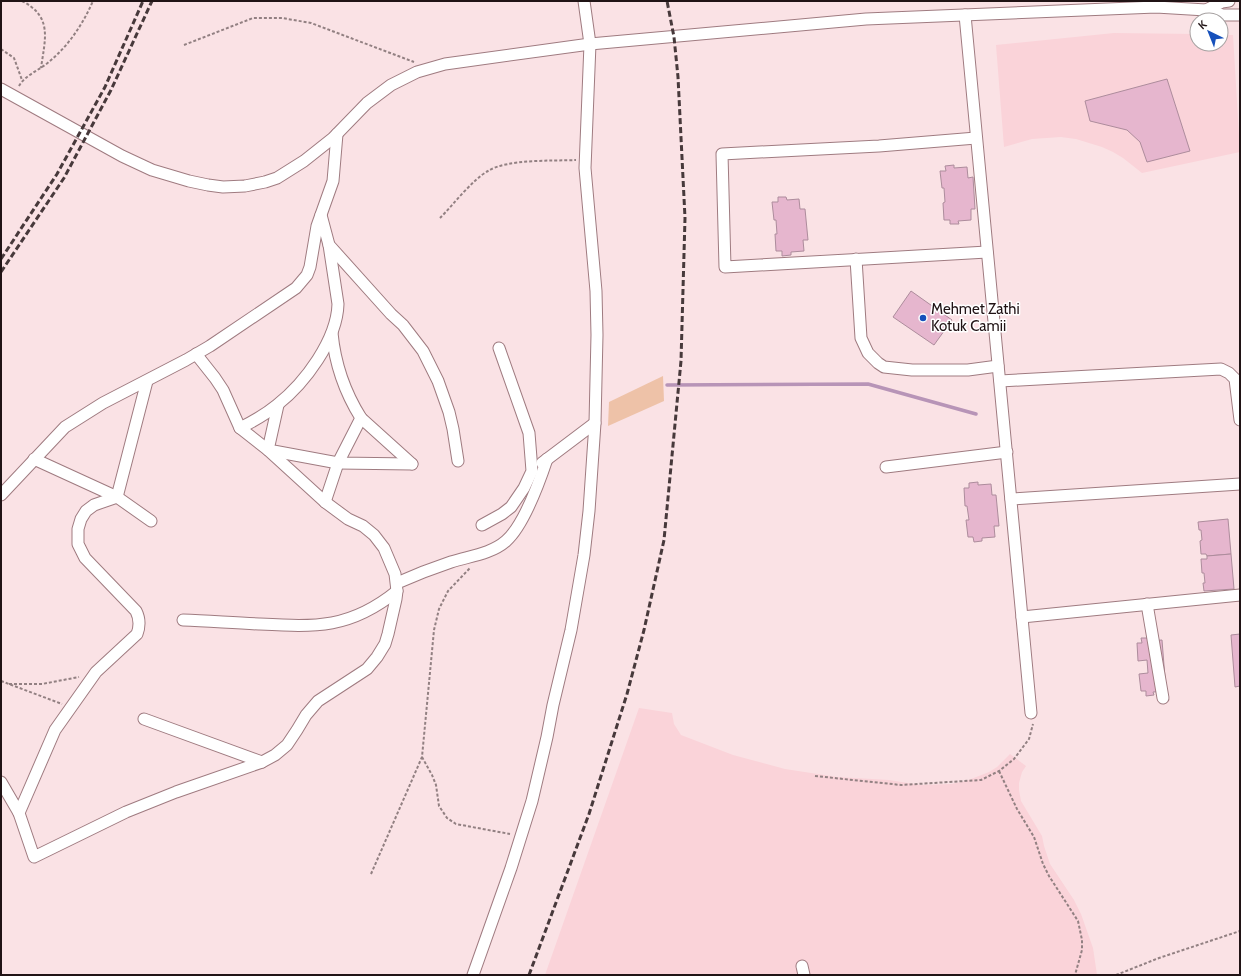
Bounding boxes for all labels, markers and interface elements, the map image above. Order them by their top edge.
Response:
north arrow [1189,12,1229,52]
text: K [1195,17,1210,32]
place label: Mehmet Zathi Kotuk Camii [931,300,1020,335]
marker: Mehmet Zathi Kotuk Camii [918,313,928,323]

